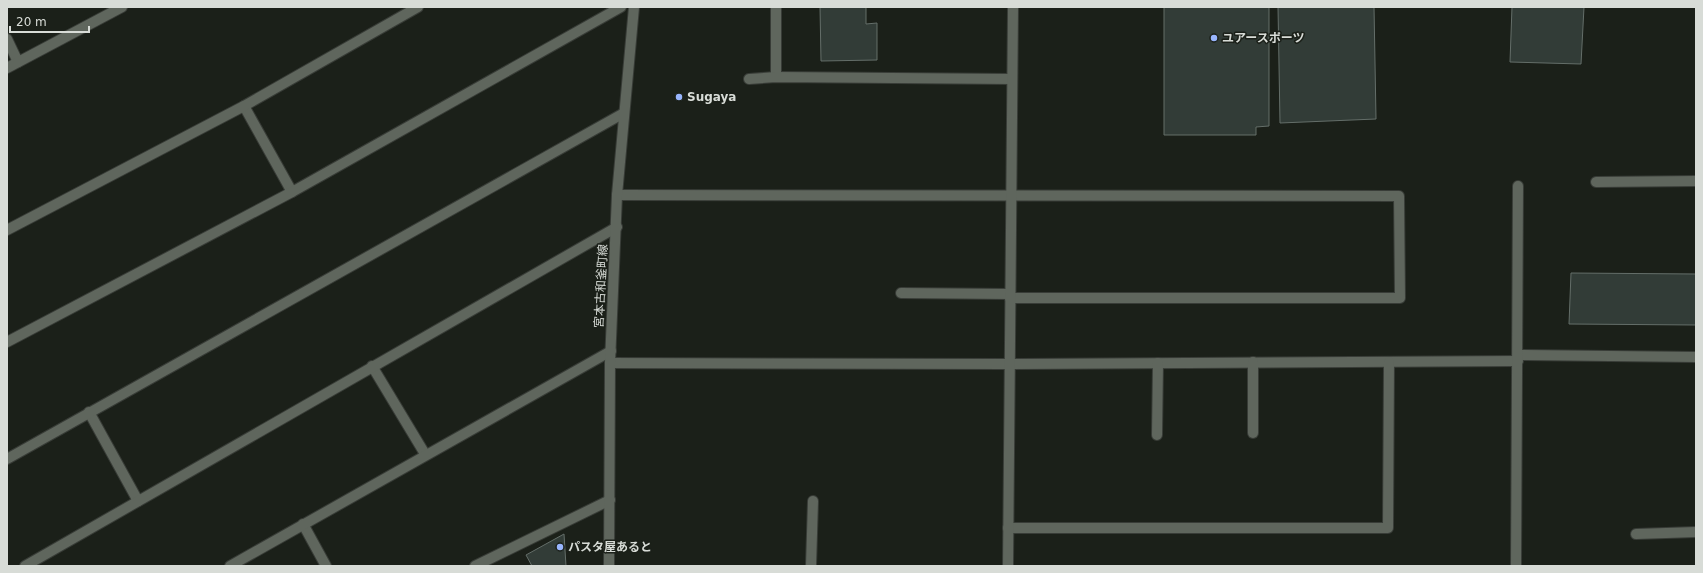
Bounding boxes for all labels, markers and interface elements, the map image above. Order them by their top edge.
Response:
scale bar [10,8,89,34]
text: 20 m [16,15,47,29]
place label: ユアースポーツ [1222,31,1304,45]
marker: ユアースポーツ [1209,33,1219,43]
place label: Sugaya [687,90,736,104]
marker: Sugaya [674,92,684,102]
street label: 宮本古和釜町線 [592,244,610,328]
place label: パスタ屋あると [568,540,652,554]
marker: パスタ屋あると [555,542,565,552]

